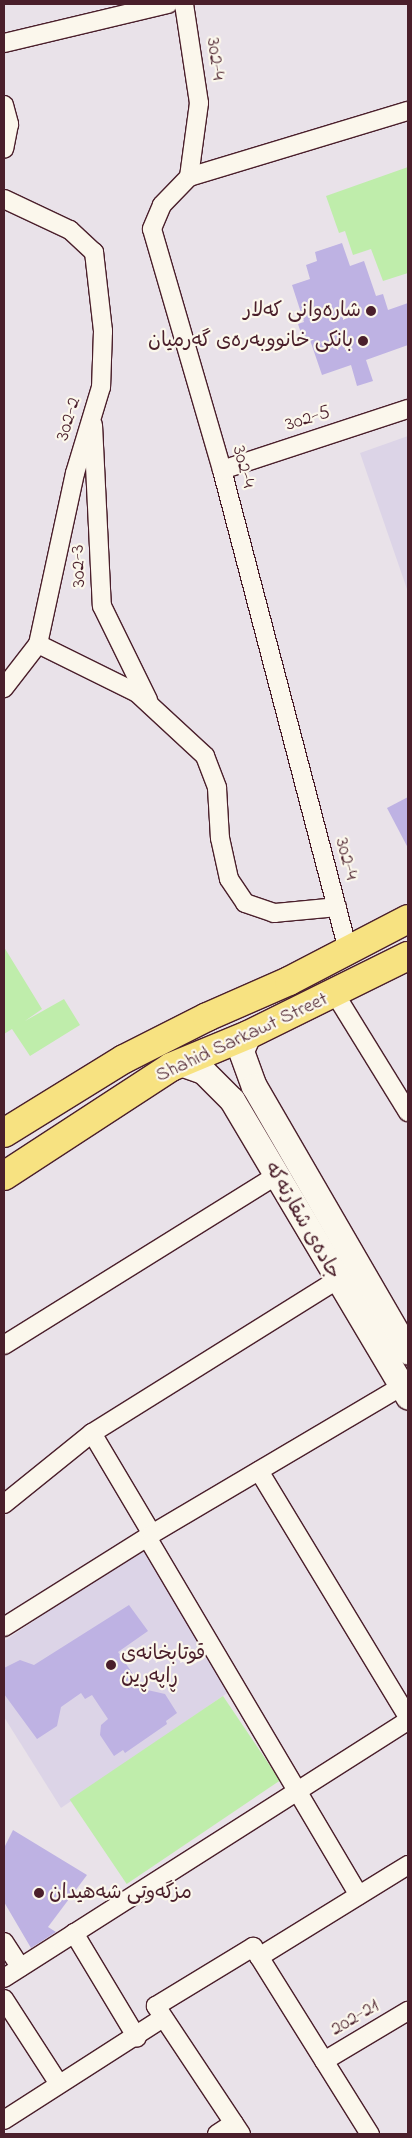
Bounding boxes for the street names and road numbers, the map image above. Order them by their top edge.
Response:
street label: 302-4 [200,36,230,82]
street label: 302-2 [51,394,87,444]
street label: 302-5 [283,401,333,437]
street label: 302-4 [226,443,260,491]
street label: 302-3 [66,544,92,588]
street label: 302-4 [329,835,363,883]
street label: Shahid Sarkawt Street [152,988,332,1088]
street label: جادەی شقارتەکە [259,1158,345,1284]
street label: 202-21 [326,1994,384,2042]

